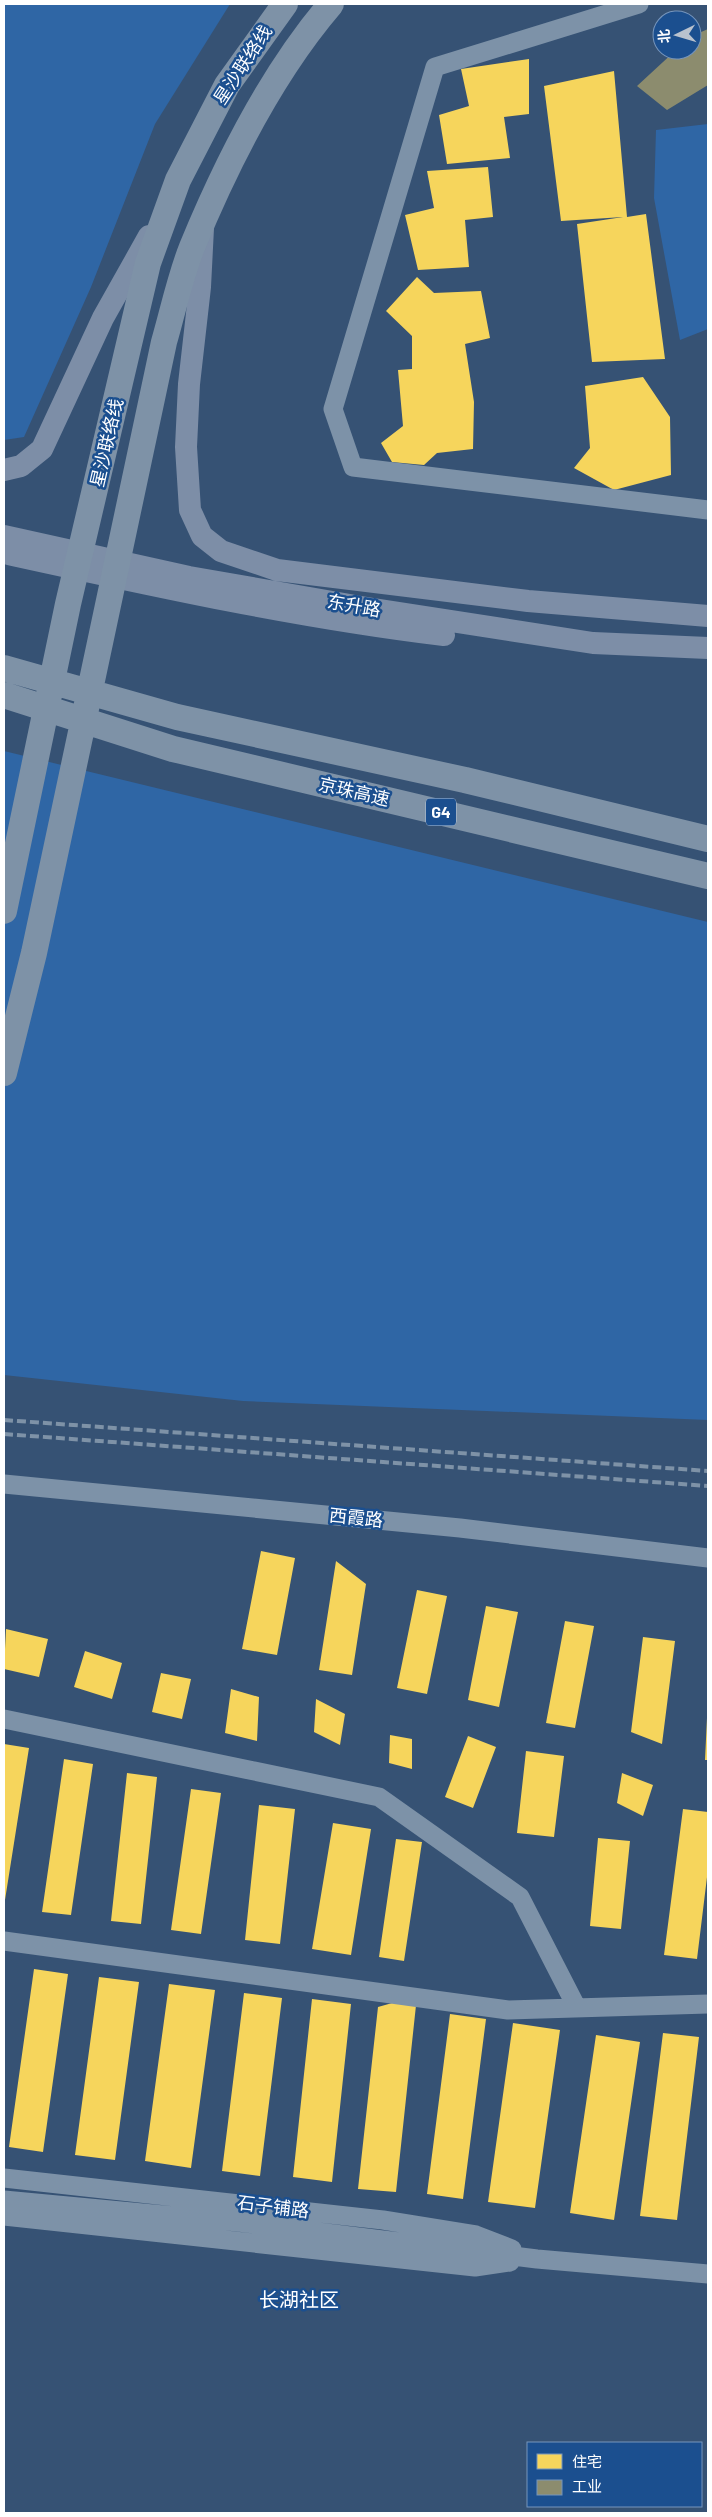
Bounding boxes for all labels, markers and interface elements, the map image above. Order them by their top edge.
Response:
north arrow [652,10,702,60]
street label: 星沙联络线 [208,21,276,108]
text: 北 [654,28,673,44]
street label: 星沙联络线 [85,396,127,489]
street label: 东升路 [326,589,383,621]
street label: 京珠高速 [317,772,392,810]
road number: G4 [426,799,456,826]
street label: 西霞路 [328,1503,384,1531]
street label: 石子铺路 [236,2191,310,2221]
district label: 长湖社区 [259,2287,339,2311]
legend [527,2442,702,2507]
text: 住宅 [572,2452,602,2470]
text: 工业 [572,2477,602,2495]

